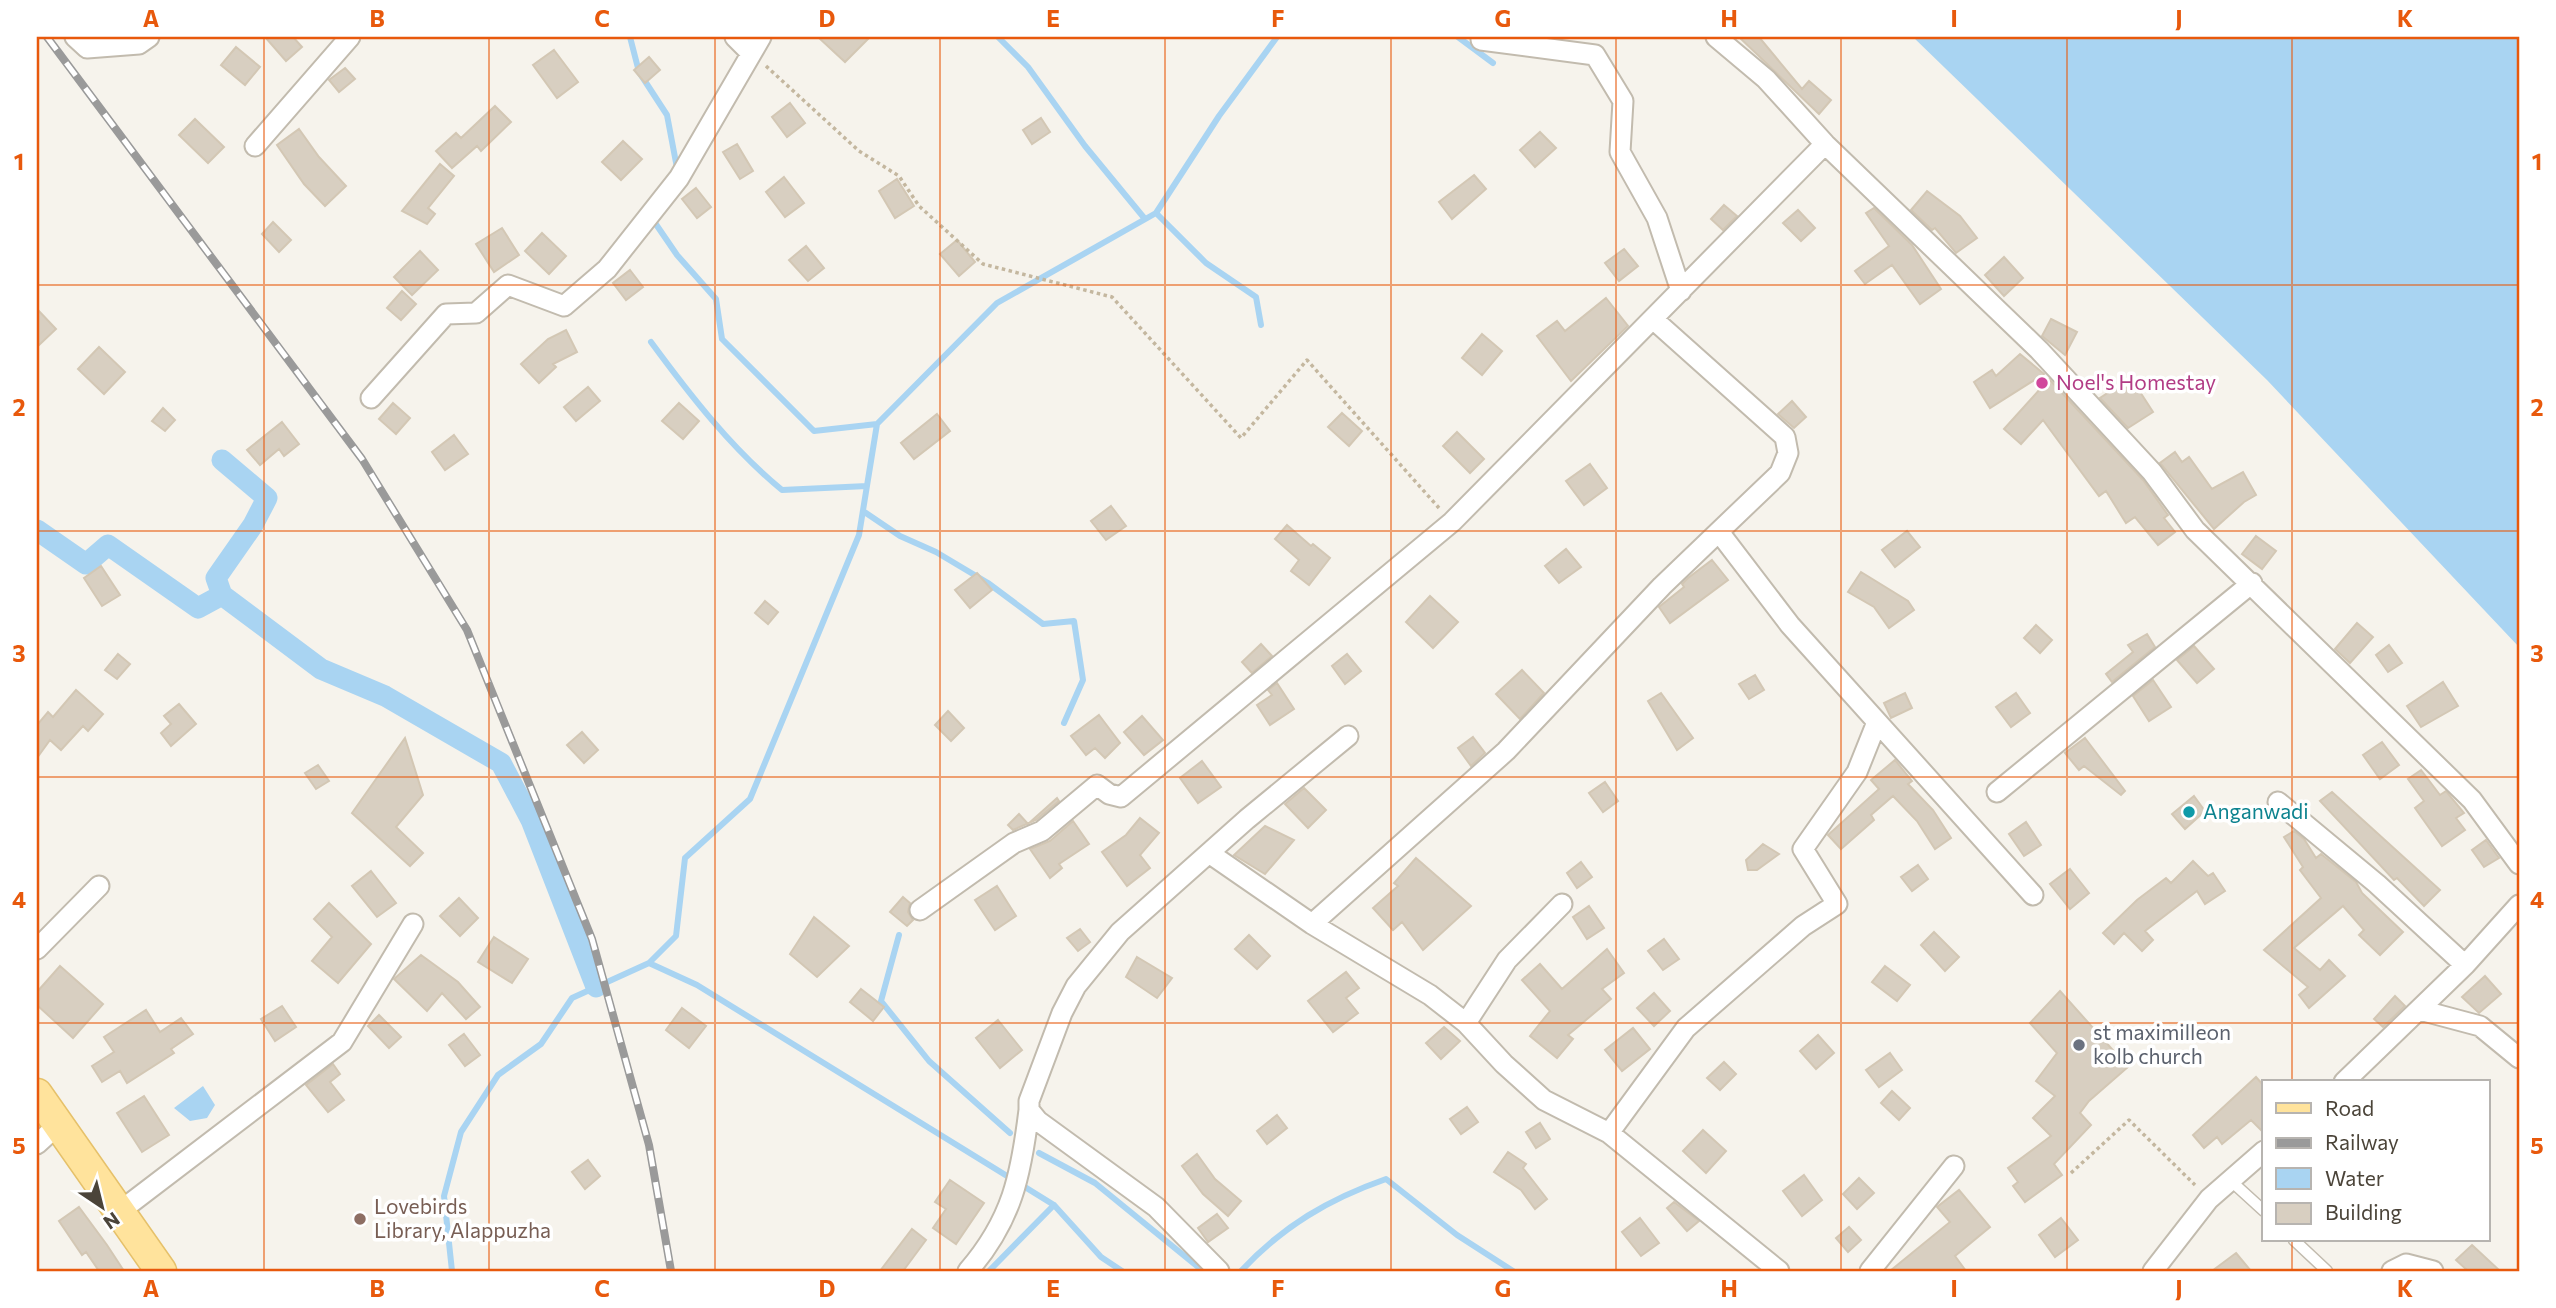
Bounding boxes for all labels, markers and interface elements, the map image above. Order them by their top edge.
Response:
text: A [143,4,160,32]
text: B [369,4,385,32]
text: C [594,4,610,32]
text: D [819,4,836,32]
text: E [1046,4,1060,32]
text: F [1271,4,1285,32]
text: G [1495,4,1511,32]
text: H [1720,4,1738,32]
text: I [1950,4,1958,32]
text: J [2175,4,2183,32]
text: K [2397,4,2413,32]
text: 1 [14,147,24,175]
text: 1 [2532,147,2542,175]
place label: Noel's Homestay [2056,369,2216,394]
marker: Noel's Homestay [2034,375,2050,391]
text: 2 [12,393,26,421]
text: 2 [2530,393,2544,421]
text: 3 [12,639,26,667]
text: 3 [2530,639,2544,667]
place label: Anganwadi [2203,798,2309,823]
marker: Anganwadi [2181,804,2197,820]
text: 4 [12,885,26,913]
text: 4 [2530,885,2544,913]
place label: st maximilleon kolb church [2093,1019,2231,1068]
marker: st maximilleon kolb church [2071,1037,2087,1053]
legend [2262,1080,2490,1242]
text: Road [2325,1095,2374,1120]
text: Railway [2325,1129,2399,1154]
text: 5 [12,1131,26,1159]
text: 5 [2530,1131,2544,1159]
text: Water [2325,1165,2384,1190]
north arrow [66,1172,136,1242]
place label: Lovebirds Library, Alappuzha [374,1193,551,1242]
text: Building [2325,1199,2402,1224]
text: N [100,1208,124,1235]
marker: Lovebirds Library, Alappuzha [352,1211,368,1227]
text: A [143,1274,160,1302]
text: B [369,1274,385,1302]
text: C [594,1274,610,1302]
text: D [819,1274,836,1302]
text: E [1046,1274,1060,1302]
text: F [1271,1274,1285,1302]
text: G [1495,1274,1511,1302]
text: H [1720,1274,1738,1302]
text: I [1950,1274,1958,1302]
text: J [2175,1274,2183,1302]
text: K [2397,1274,2413,1302]

